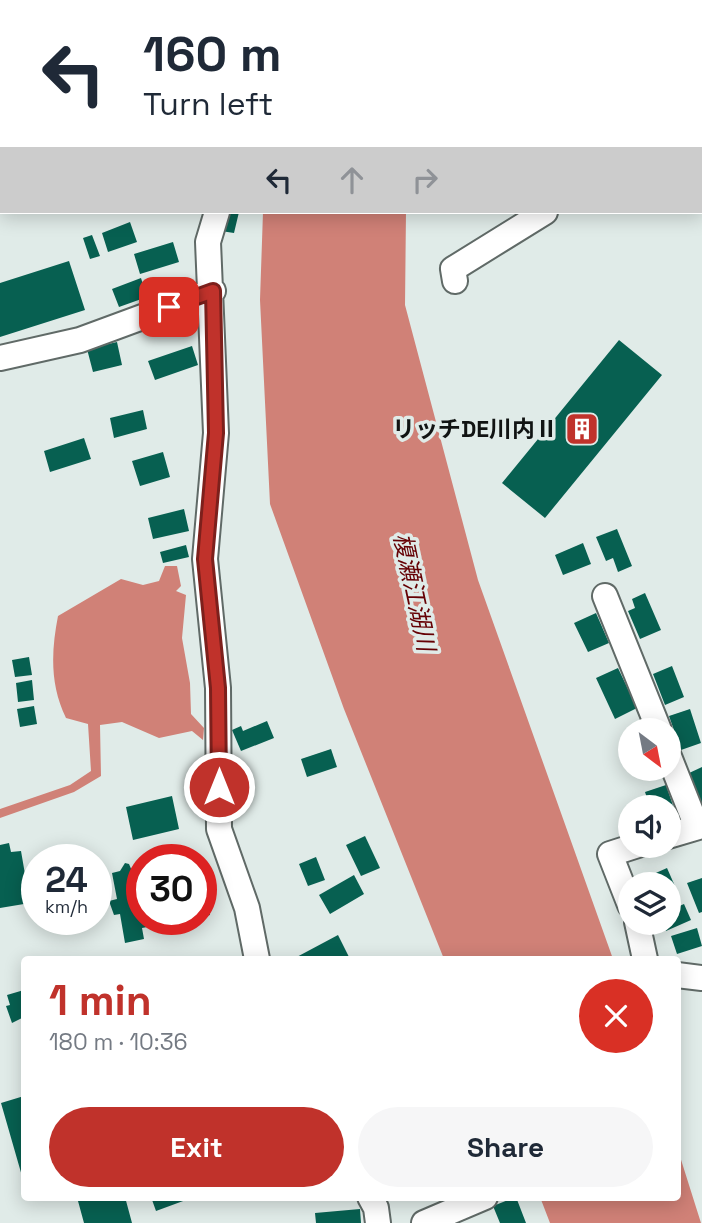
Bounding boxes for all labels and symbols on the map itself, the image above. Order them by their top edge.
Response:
pin [139,277,199,337]
building icon: リッチDE川内Ⅱ [563,410,601,448]
place label: リッチDE川内Ⅱ [392,414,558,444]
water label: 榎瀬江湖川 [387,530,443,657]
north arrow [618,718,681,780]
position arrow [182,750,256,824]
speed limit sign: 30 [126,844,217,935]

